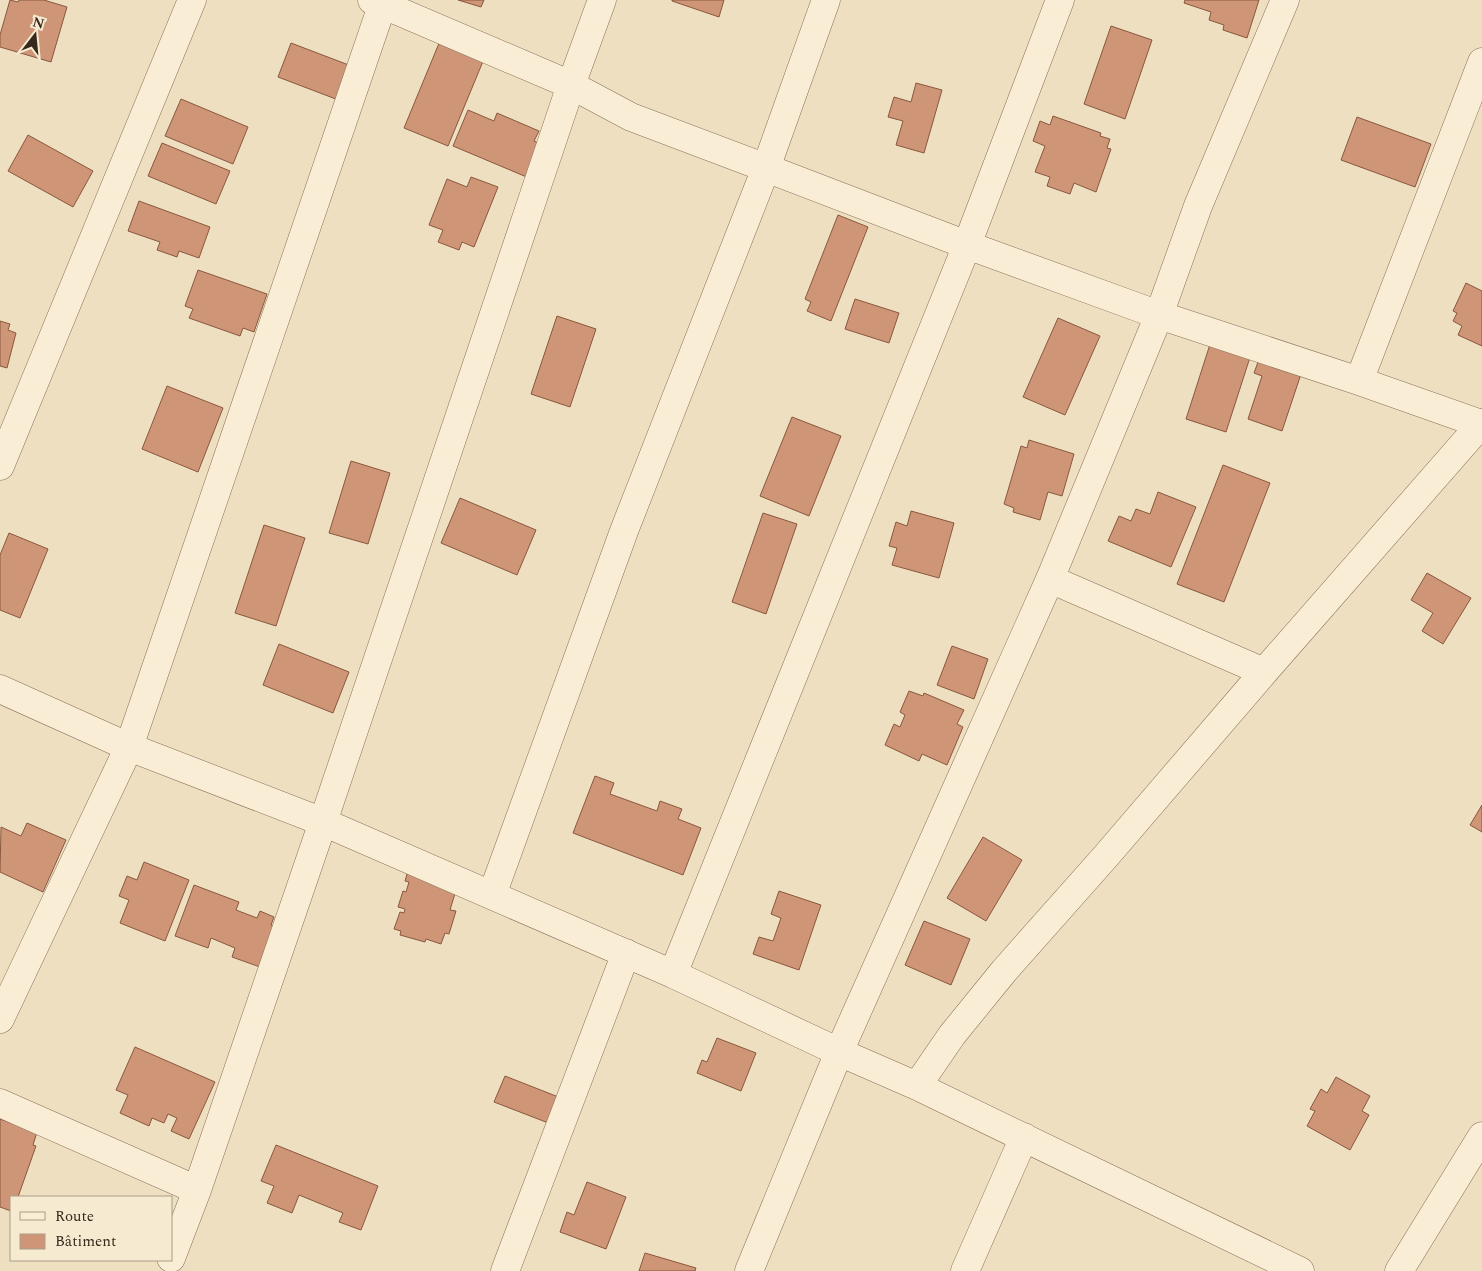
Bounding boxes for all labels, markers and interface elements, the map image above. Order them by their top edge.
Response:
north arrow [10,10,60,60]
text: N [30,11,47,35]
legend [10,1196,172,1261]
text: Route [55,1205,94,1228]
text: Bâtiment [55,1230,116,1253]

